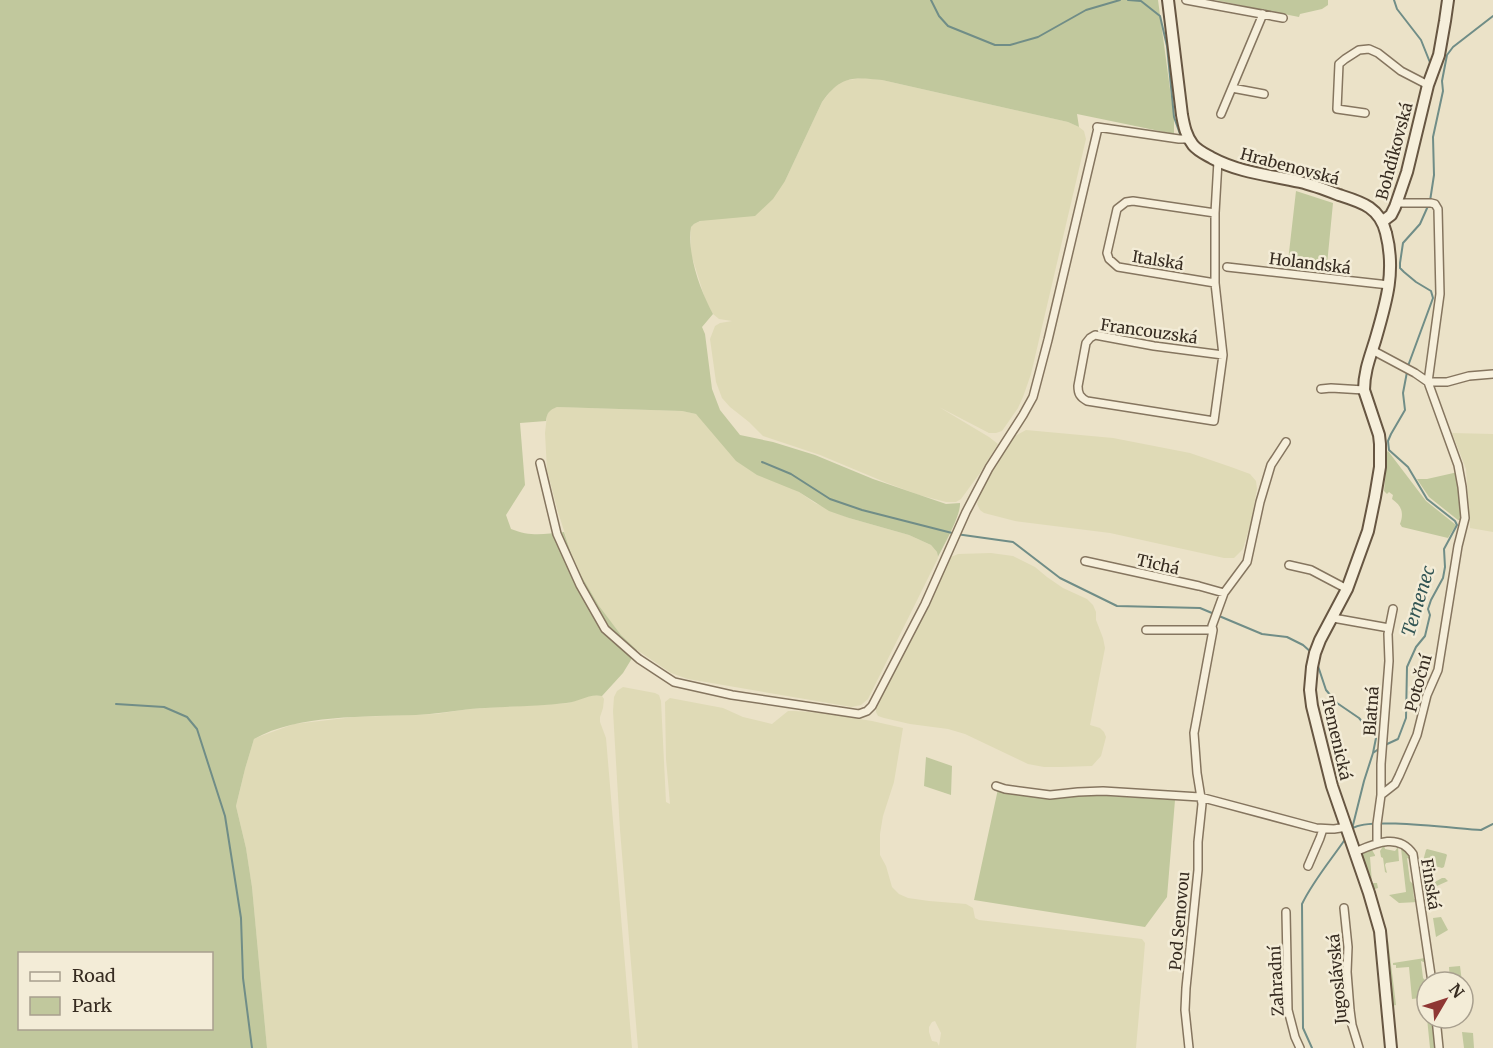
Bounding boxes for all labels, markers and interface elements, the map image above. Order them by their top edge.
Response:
street label: Bohdíkovská [1371,100,1417,202]
street label: Hrabenovská [1238,143,1342,189]
street label: Italská [1131,246,1186,274]
street label: Holandská [1268,248,1352,278]
street label: Francouzská [1099,314,1199,348]
street label: Tichá [1135,549,1182,579]
water label: Temenec [1396,563,1440,639]
street label: Potoční [1400,651,1436,714]
street label: Blatná [1359,685,1383,736]
street label: Temenická [1318,694,1356,782]
street label: Finská [1417,857,1445,912]
street label: Pod Senovou [1165,871,1193,971]
street label: Jugoslávská [1323,933,1351,1026]
street label: Zahradní [1264,944,1288,1017]
legend [18,952,213,1030]
text: Road [72,964,116,987]
north arrow [1415,970,1475,1030]
text: N [1445,979,1469,1002]
text: Park [72,994,113,1017]

